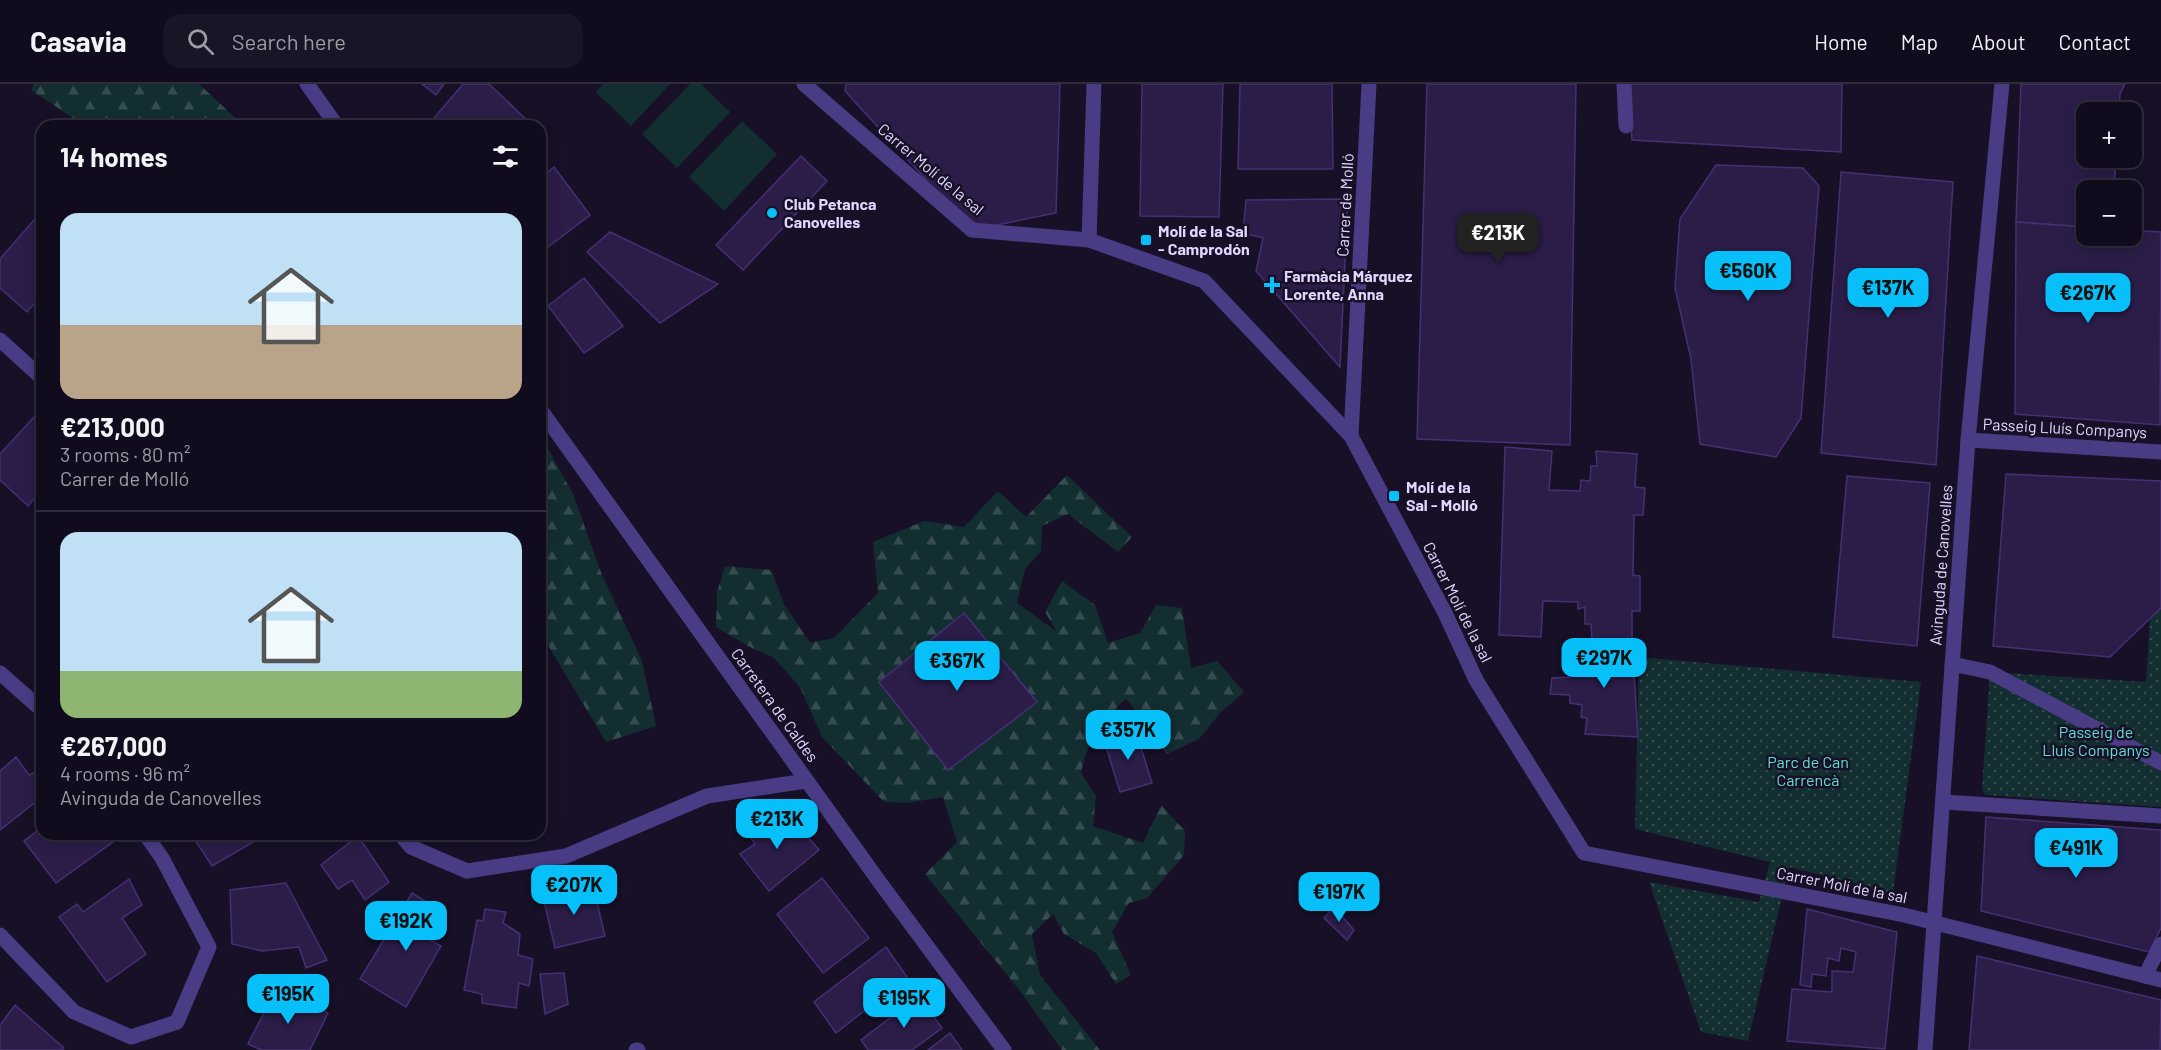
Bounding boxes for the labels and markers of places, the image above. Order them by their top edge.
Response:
place label: Club Petanca Canovelles [784,194,877,231]
marker: Club Petanca Canovelles [765,206,779,220]
pin: €213K [1456,213,1540,264]
place label: Molí de la Sal - Camprodón [1158,221,1250,258]
marker: Molí de la Sal - Camprodón [1139,233,1153,247]
pin: €560K [1706,251,1790,302]
place label: Farmàcia Márquez Lorente, Anna [1284,266,1412,303]
pin: €137K [1846,268,1930,319]
pin: €267K [2046,273,2130,324]
marker: Farmàcia Márquez Lorente, Anna [1265,278,1279,292]
place label: Molí de la Sal - Molló [1406,477,1478,514]
marker: Molí de la Sal - Molló [1387,489,1401,503]
pin: €297K [1562,638,1646,689]
pin: €367K [915,641,999,692]
pin: €357K [1086,710,1170,761]
pin: €213K [735,799,819,850]
pin: €491K [2034,828,2118,879]
pin: €207K [532,865,616,916]
pin: €197K [1297,872,1381,923]
pin: €192K [364,901,448,952]
pin: €195K [246,974,330,1025]
pin: €195K [862,978,946,1029]

